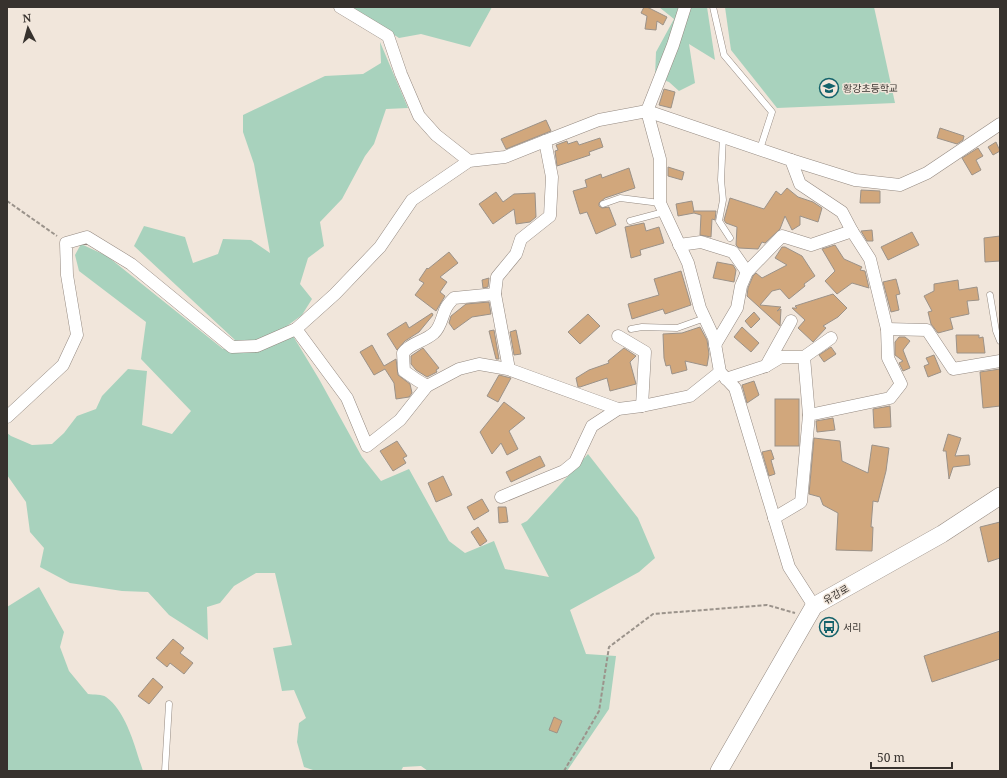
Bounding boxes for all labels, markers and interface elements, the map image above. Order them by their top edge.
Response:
north arrow [8,8,48,48]
text: N [22,10,32,25]
school or university icon: 황강초등학교 [818,77,840,99]
place label: 황강초등학교 [843,81,898,95]
street label: 유강로 [821,581,851,607]
bus stop icon: 서리 [818,616,840,638]
place label: 서리 [843,620,861,634]
scale bar [871,744,952,770]
text: 50 m [877,749,905,766]

